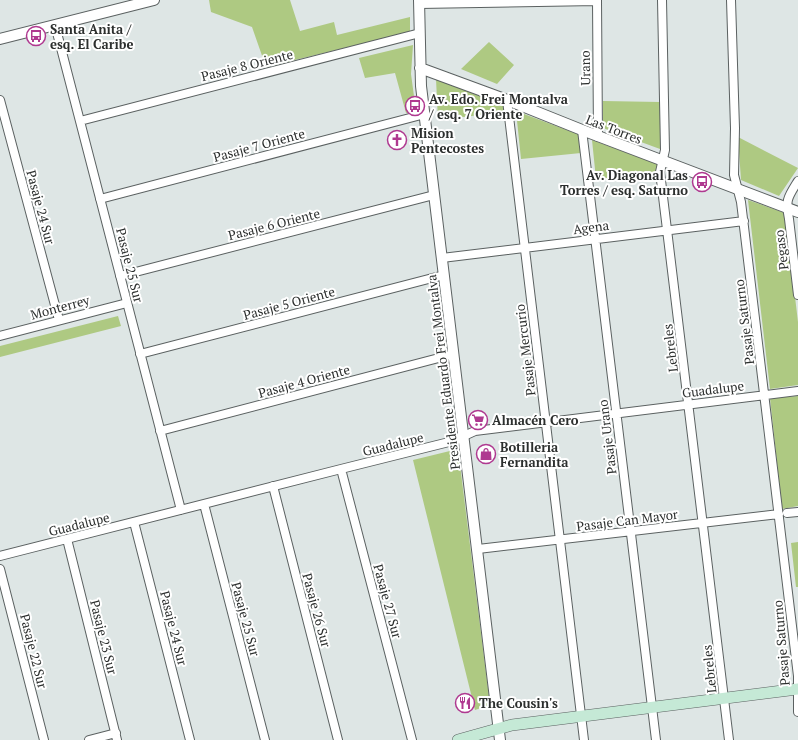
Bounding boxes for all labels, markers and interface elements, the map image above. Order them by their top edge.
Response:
place label: Santa Anita / esq. El Caribe [50,20,133,53]
bus stop icon: Santa Anita / esq. El Caribe [25,25,47,47]
street label: Pasaje 8 Oriente [199,45,295,85]
street label: Urano [576,50,594,86]
place label: Av. Edo. Frei Montalva / esq. 7 Oriente [428,90,569,123]
bus stop icon: Av. Edo. Frei Montalva / esq. 7 Oriente [404,95,426,117]
street label: Las Torres [583,110,645,148]
street label: Pasaje 7 Oriente [211,124,307,166]
place label: Mision Pentecostes [411,124,484,157]
church icon: Mision Pentecostes [386,129,408,151]
place label: Av. Diagonal Las Torres / esq. Saturno [560,166,688,199]
street label: Pasaje 24 Sur [22,168,60,246]
bus stop icon: Av. Diagonal Las Torres / esq. Saturno [691,171,713,193]
street label: Pasaje 6 Oriente [226,204,322,244]
street label: Agena [572,216,610,238]
street label: Pasaje 25 Sur [112,226,148,304]
street label: Pegaso [770,229,792,271]
street label: Presidente Eduardo Frei Montalva [422,273,464,471]
street label: Pasaje Saturno [730,278,758,366]
street label: Pasaje 5 Oriente [241,282,337,324]
street label: Monterrey [28,290,92,324]
street label: Pasaje Mercurio [510,303,540,397]
street label: Lebreles [658,323,682,373]
street label: Pasaje 4 Oriente [256,360,352,402]
street label: Guadalupe [681,376,745,402]
street label: Pasaje Urano [593,399,621,475]
supermarket icon: Almacén Cero [467,409,489,431]
place label: Almacén Cero [492,411,579,429]
street label: Guadalupe [361,428,425,460]
place label: Botilleria Fernandita [500,438,569,471]
shop icon: Botilleria Fernandita [475,443,497,465]
street label: Pasaje Can Mayor [575,505,679,535]
street label: Guadalupe [47,508,111,540]
street label: Pasaje 27 Sur [369,562,407,640]
street label: Pasaje 26 Sur [298,571,336,649]
street label: Pasaje 25 Sur [227,580,265,658]
street label: Pasaje 24 Sur [156,589,192,667]
street label: Pasaje 23 Sur [86,598,122,676]
street label: Pasaje Saturno [768,600,794,686]
street label: Pasaje 22 Sur [16,612,52,690]
street label: Lebreles [698,644,720,694]
restaurant icon: The Cousin's [454,692,476,714]
place label: The Cousin's [479,694,558,712]

